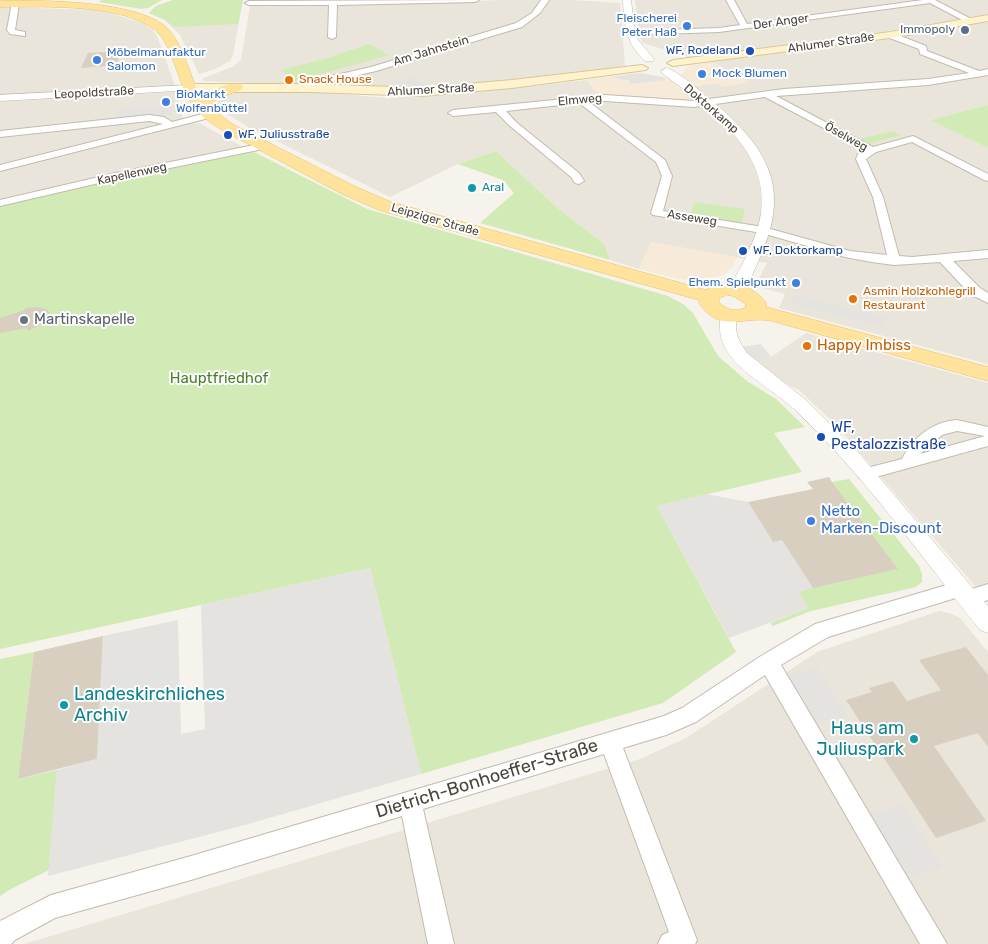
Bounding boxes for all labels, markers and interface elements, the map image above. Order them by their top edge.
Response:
street label: Der Anger [752,11,810,33]
place label: Fleischerei Peter Haß [617,12,677,40]
marker: Fleischerei Peter Haß [681,20,693,32]
place label: Immopoly [900,23,955,37]
marker: Immopoly [959,24,971,36]
street label: Ahlumer Straße [787,30,875,56]
street label: Am Jahnstein [392,33,470,69]
place label: WF, Rodeland [666,44,740,58]
marker: WF, Rodeland [744,45,756,57]
place label: Möbelmanufaktur Salomon [107,46,206,74]
marker: Möbelmanufaktur Salomon [91,54,103,66]
place label: Mock Blumen [712,67,787,81]
marker: Mock Blumen [696,68,708,80]
place label: Snack House [299,73,372,87]
marker: Snack House [283,74,295,86]
street label: Ahlumer Straße [387,81,475,99]
street label: Doktorkamp [681,81,741,137]
street label: Leopoldstraße [54,84,134,102]
place label: BioMarkt Wolfenbüttel [176,88,247,116]
street label: Elmweg [557,91,603,109]
marker: BioMarkt Wolfenbüttel [160,96,172,108]
street label: Öselweg [822,119,870,155]
place label: WF, Juliusstraße [238,128,329,142]
marker: WF, Juliusstraße [222,129,234,141]
street label: Kapellenweg [96,160,168,188]
place label: Aral [482,181,504,195]
marker: Aral [466,182,478,194]
street label: Leipziger Straße [389,201,481,239]
street label: Asseweg [666,207,718,229]
place label: WF, Doktorkamp [753,244,843,258]
marker: WF, Doktorkamp [737,245,749,257]
place label: Ehem. Spielpunkt [688,276,786,290]
marker: Ehem. Spielpunkt [790,277,802,289]
place label: Asmin Holzkohlegrill Restaurant [863,285,976,313]
marker: Asmin Holzkohlegrill Restaurant [847,293,859,305]
place label: Martinskapelle [34,311,135,329]
marker: Martinskapelle [18,314,30,326]
place label: Happy Imbiss [817,337,911,355]
marker: Happy Imbiss [801,340,813,352]
park label: Hauptfriedhof [170,370,268,388]
place label: WF, Pestalozzistraße [831,419,946,454]
marker: WF, Pestalozzistraße [815,431,827,443]
place label: Netto Marken-Discount [821,503,941,538]
marker: Netto Marken-Discount [805,515,817,527]
place label: Landeskirchliches Archiv [74,684,225,726]
marker: Landeskirchliches Archiv [58,699,70,711]
place label: Haus am Juliuspark [816,718,904,761]
marker: Haus am Juliuspark [908,733,920,745]
street label: Dietrich-Bonhoeffer-Straße [373,735,601,823]

